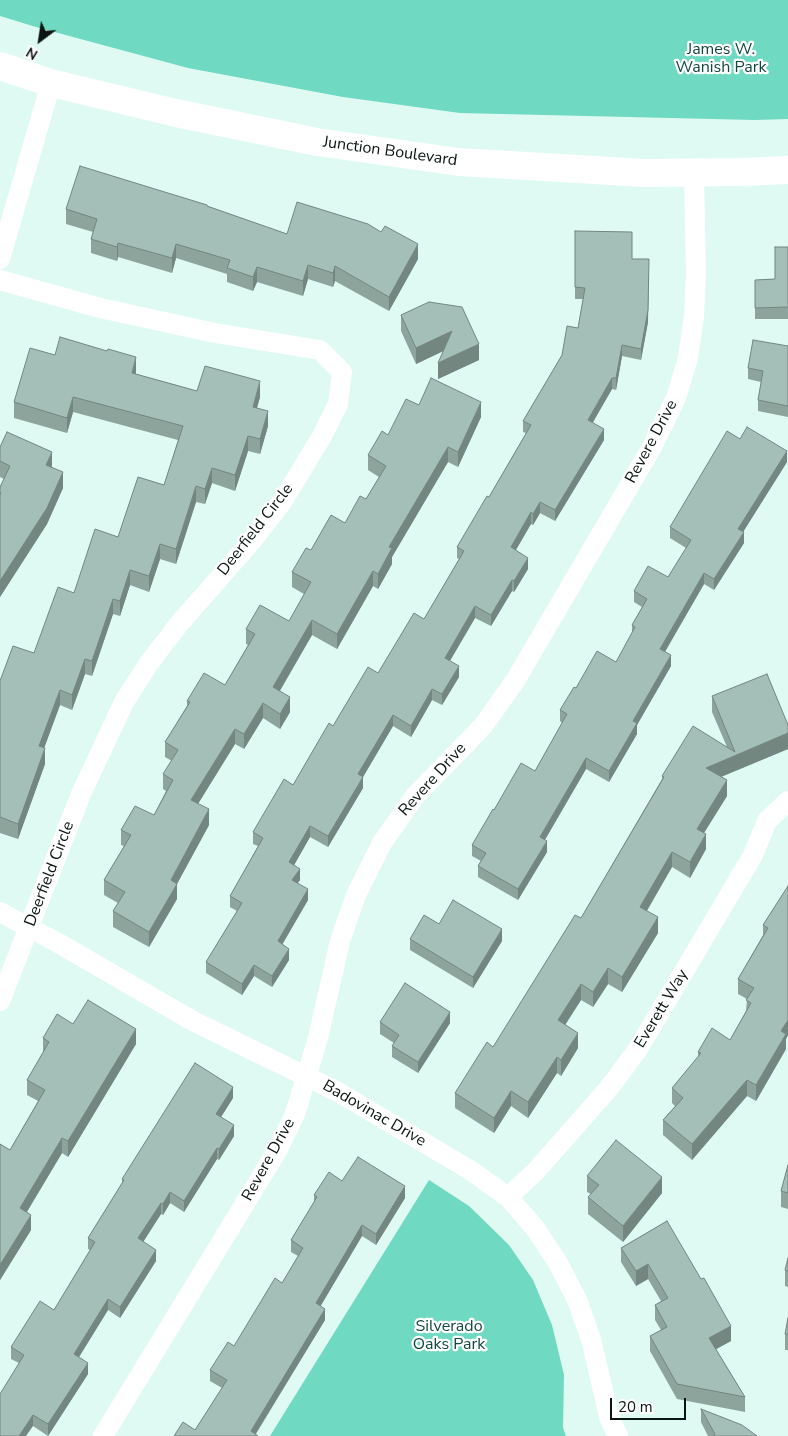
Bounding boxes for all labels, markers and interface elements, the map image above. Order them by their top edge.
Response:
north arrow [15,15,65,65]
park label: James W. Wanish Park [676,40,766,78]
text: N [23,42,41,64]
street label: Junction Boulevard [322,133,458,171]
street label: Revere Drive [622,397,682,487]
street label: Deerfield Circle [214,480,298,580]
street label: Revere Drive [395,739,471,821]
street label: Deerfield Circle [21,819,79,929]
street label: Everett Way [631,966,693,1052]
street label: Badovinac Drive [319,1077,429,1151]
street label: Revere Drive [238,1115,300,1205]
park label: Silverado Oaks Park [413,1317,485,1355]
scale bar [613,1388,689,1420]
text: 20 m [618,1397,653,1417]

